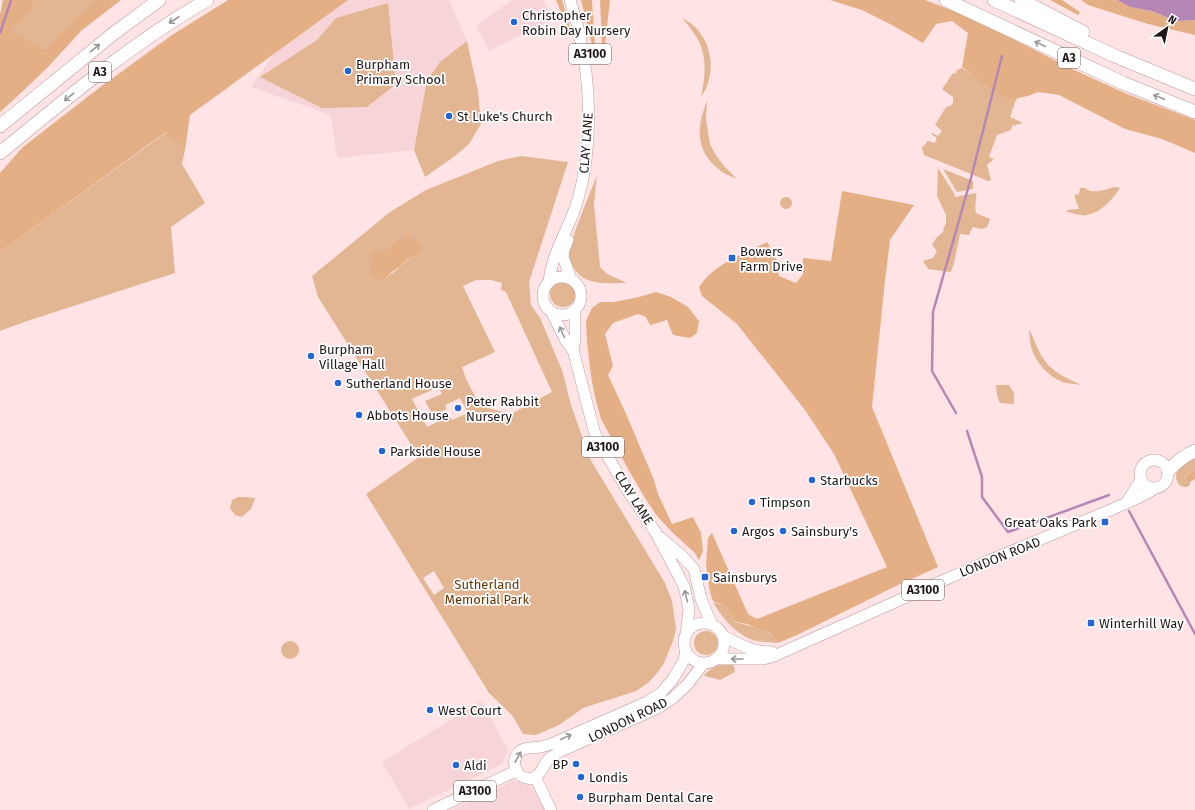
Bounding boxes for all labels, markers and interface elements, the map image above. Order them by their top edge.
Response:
place label: Christopher Robin Day Nursery [522,8,631,38]
north arrow [1147,8,1187,48]
text: N [1166,13,1179,27]
one-way arrow [168,17,180,25]
marker: Christopher Robin Day Nursery [509,17,519,27]
one-way arrow [1034,40,1046,47]
one-way arrow [90,44,101,53]
road number: A3100 [569,44,611,64]
road number: A3 [1058,48,1080,68]
place label: Burpham Primary School [356,57,445,87]
road number: A3 [89,62,111,82]
marker: Burpham Primary School [343,66,353,76]
one-way arrow [63,92,74,101]
one-way arrow [1153,93,1165,100]
place label: St Luke's Church [457,109,553,124]
marker: St Luke's Church [444,111,454,121]
street label: CLAY LANE [576,112,596,174]
place label: Bowers Farm Drive [740,244,803,274]
marker: Bowers Farm Drive [727,253,737,263]
one-way arrow [558,326,565,338]
place label: Burpham Village Hall [319,342,385,372]
marker: Burpham Village Hall [306,351,316,361]
place label: Sutherland House [346,376,452,391]
marker: Sutherland House [333,378,343,388]
place label: Peter Rabbit Nursery [466,394,539,424]
marker: Peter Rabbit Nursery [453,403,463,413]
place label: Abbots House [367,408,449,423]
marker: Abbots House [354,410,364,420]
road number: A3100 [582,437,624,457]
place label: Parkside House [390,444,481,459]
marker: Parkside House [377,446,387,456]
street label: CLAY LANE [611,468,657,528]
place label: Starbucks [820,473,878,488]
marker: Starbucks [807,475,817,485]
place label: Timpson [760,495,811,510]
marker: Timpson [747,497,757,507]
place label: Great Oaks Park [1004,515,1097,530]
marker: Great Oaks Park [1100,517,1110,527]
place label: Argos [742,524,775,539]
place label: Sainsbury's [791,524,858,539]
marker: Argos [729,526,739,536]
marker: Sainsbury's [778,526,788,536]
street label: LONDON ROAD [957,534,1043,580]
place label: Sainsburys [713,570,777,585]
marker: Sainsburys [700,572,710,582]
park label: Sutherland Memorial Park [445,577,530,607]
road number: A3100 [902,580,944,600]
one-way arrow [682,590,690,603]
place label: Winterhill Way [1099,616,1184,631]
marker: Winterhill Way [1086,618,1096,628]
one-way arrow [731,655,744,663]
street label: LONDON ROAD [586,694,670,746]
place label: West Court [438,703,502,718]
marker: West Court [425,705,435,715]
one-way arrow [560,733,572,740]
one-way arrow [514,751,522,763]
place label: BP [553,757,568,772]
place label: Aldi [464,758,487,773]
marker: BP [571,759,581,769]
marker: Aldi [451,760,461,770]
place label: Londis [589,770,628,785]
marker: Londis [576,772,586,782]
road number: A3100 [454,781,496,801]
place label: Burpham Dental Care [588,790,713,805]
marker: Burpham Dental Care [575,792,585,802]

